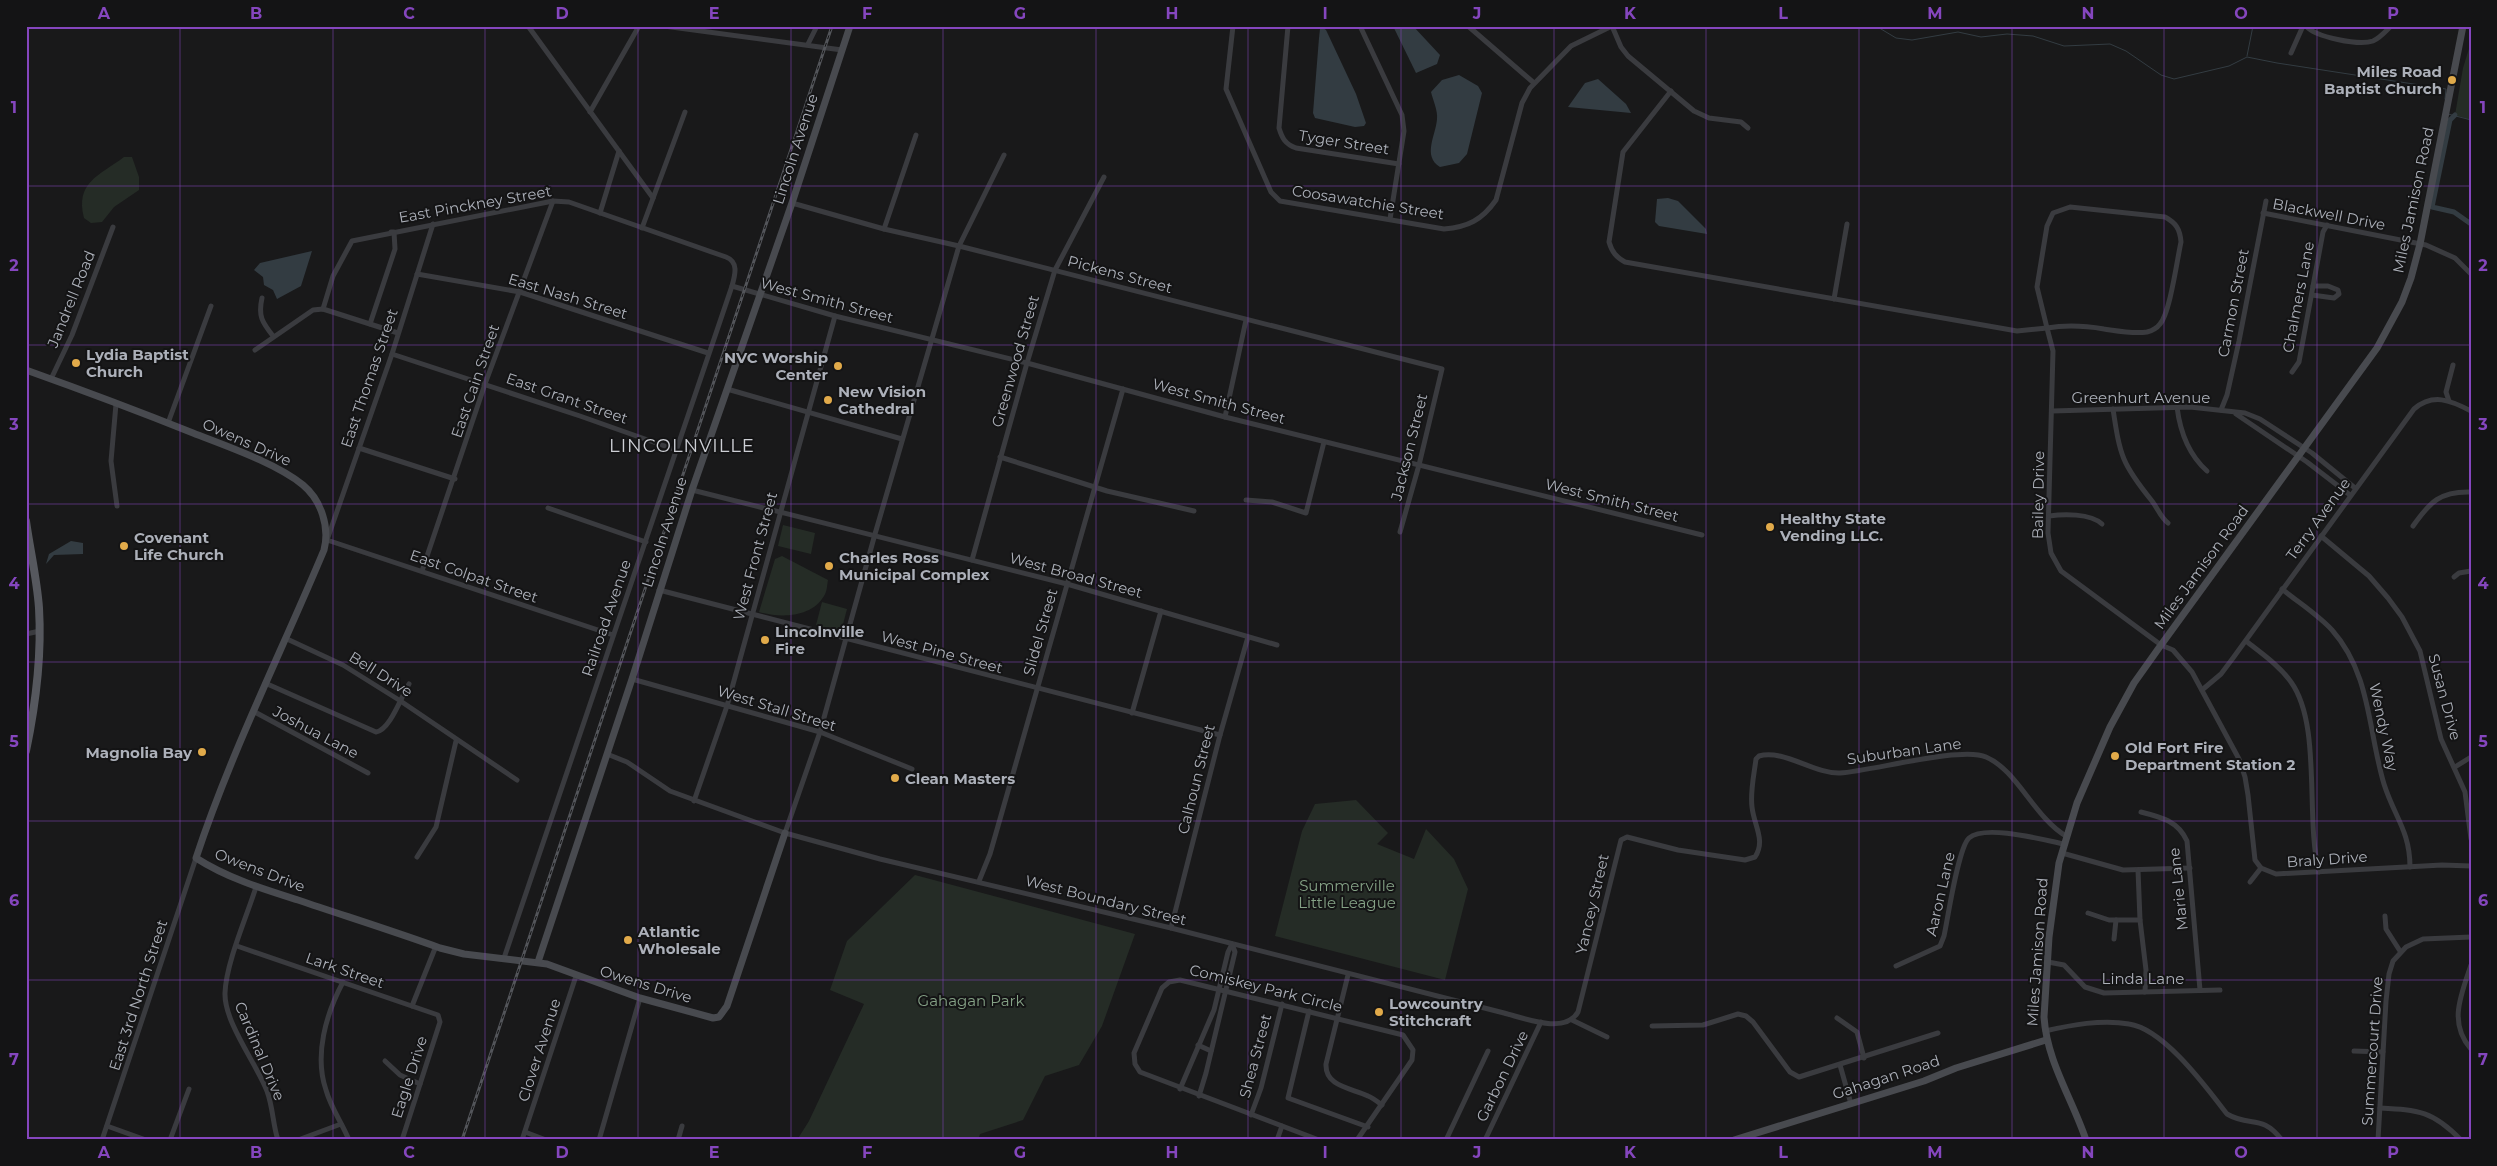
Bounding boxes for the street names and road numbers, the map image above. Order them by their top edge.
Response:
street label: Lincoln Avenue [768,91,822,207]
street label: Tyger Street [1297,125,1391,159]
street label: Miles Jamison Road [2388,125,2438,275]
street label: East Pinckney Street [397,181,553,227]
street label: Coosawatchie Street [1291,181,1445,223]
street label: Blackwell Drive [2271,194,2387,234]
street label: Chalmers Lane [2278,240,2318,354]
street label: Carmon Street [2213,247,2253,359]
street label: Jandrell Road [43,248,99,351]
street label: Pickens Street [1066,251,1174,297]
street label: East Nash Street [506,269,630,323]
street label: West Smith Street [758,273,896,327]
street label: Greenwood Street [987,293,1043,429]
street label: East Thomas Street [336,306,402,450]
street label: East Cain Street [447,322,503,440]
street label: East Grant Street [504,368,630,428]
street label: West Smith Street [1150,374,1288,428]
street label: Greenhurt Avenue [2072,388,2210,407]
street label: Jackson Street [1386,392,1431,503]
street label: Owens Drive [200,414,294,470]
street label: Bailey Drive [2028,451,2048,539]
street label: Lincoln Avenue [637,474,691,590]
street label: West Smith Street [1543,474,1681,526]
street label: Terry Avenue [2282,474,2354,564]
street label: West Front Street [729,490,781,622]
street label: Miles Jamison Road [2150,501,2252,633]
street label: East Colpat Street [407,545,541,607]
street label: West Broad Street [1007,548,1145,602]
street label: Railroad Avenue [577,557,635,679]
street label: Slidel Street [1018,586,1062,678]
street label: West Pine Street [879,627,1005,677]
street label: Bell Drive [346,647,416,701]
street label: Susan Drive [2424,652,2466,742]
street label: West Stall Street [715,681,839,735]
street label: Wendy Way [2365,681,2403,774]
street label: Joshua Lane [269,701,362,762]
street label: Calhoun Street [1173,722,1219,836]
street label: Suburban Lane [1846,734,1962,768]
street label: Owens Drive [212,844,308,896]
street label: Marie Lane [2164,847,2192,931]
street label: Braly Drive [2286,847,2368,871]
street label: Aaron Lane [1921,850,1959,938]
street label: Yancey Street [1571,852,1613,956]
street label: West Boundary Street [1023,871,1189,929]
street label: Miles Jamison Road [2022,877,2052,1027]
street label: East 3rd North Street [105,917,171,1073]
street label: Lark Street [303,948,387,992]
street label: Comiskey Park Circle [1188,960,1344,1016]
street label: Owens Drive [598,961,694,1007]
street label: Linda Lane [2102,969,2184,988]
street label: Summercourt Drive [2357,976,2387,1126]
street label: Clover Avenue [513,996,565,1104]
street label: Cardinal Drive [231,999,289,1103]
street label: Shea Street [1235,1012,1275,1100]
street label: Garbon Drive [1472,1027,1532,1125]
street label: Eagle Drive [387,1033,431,1121]
street label: Gahagan Road [1830,1051,1942,1103]

